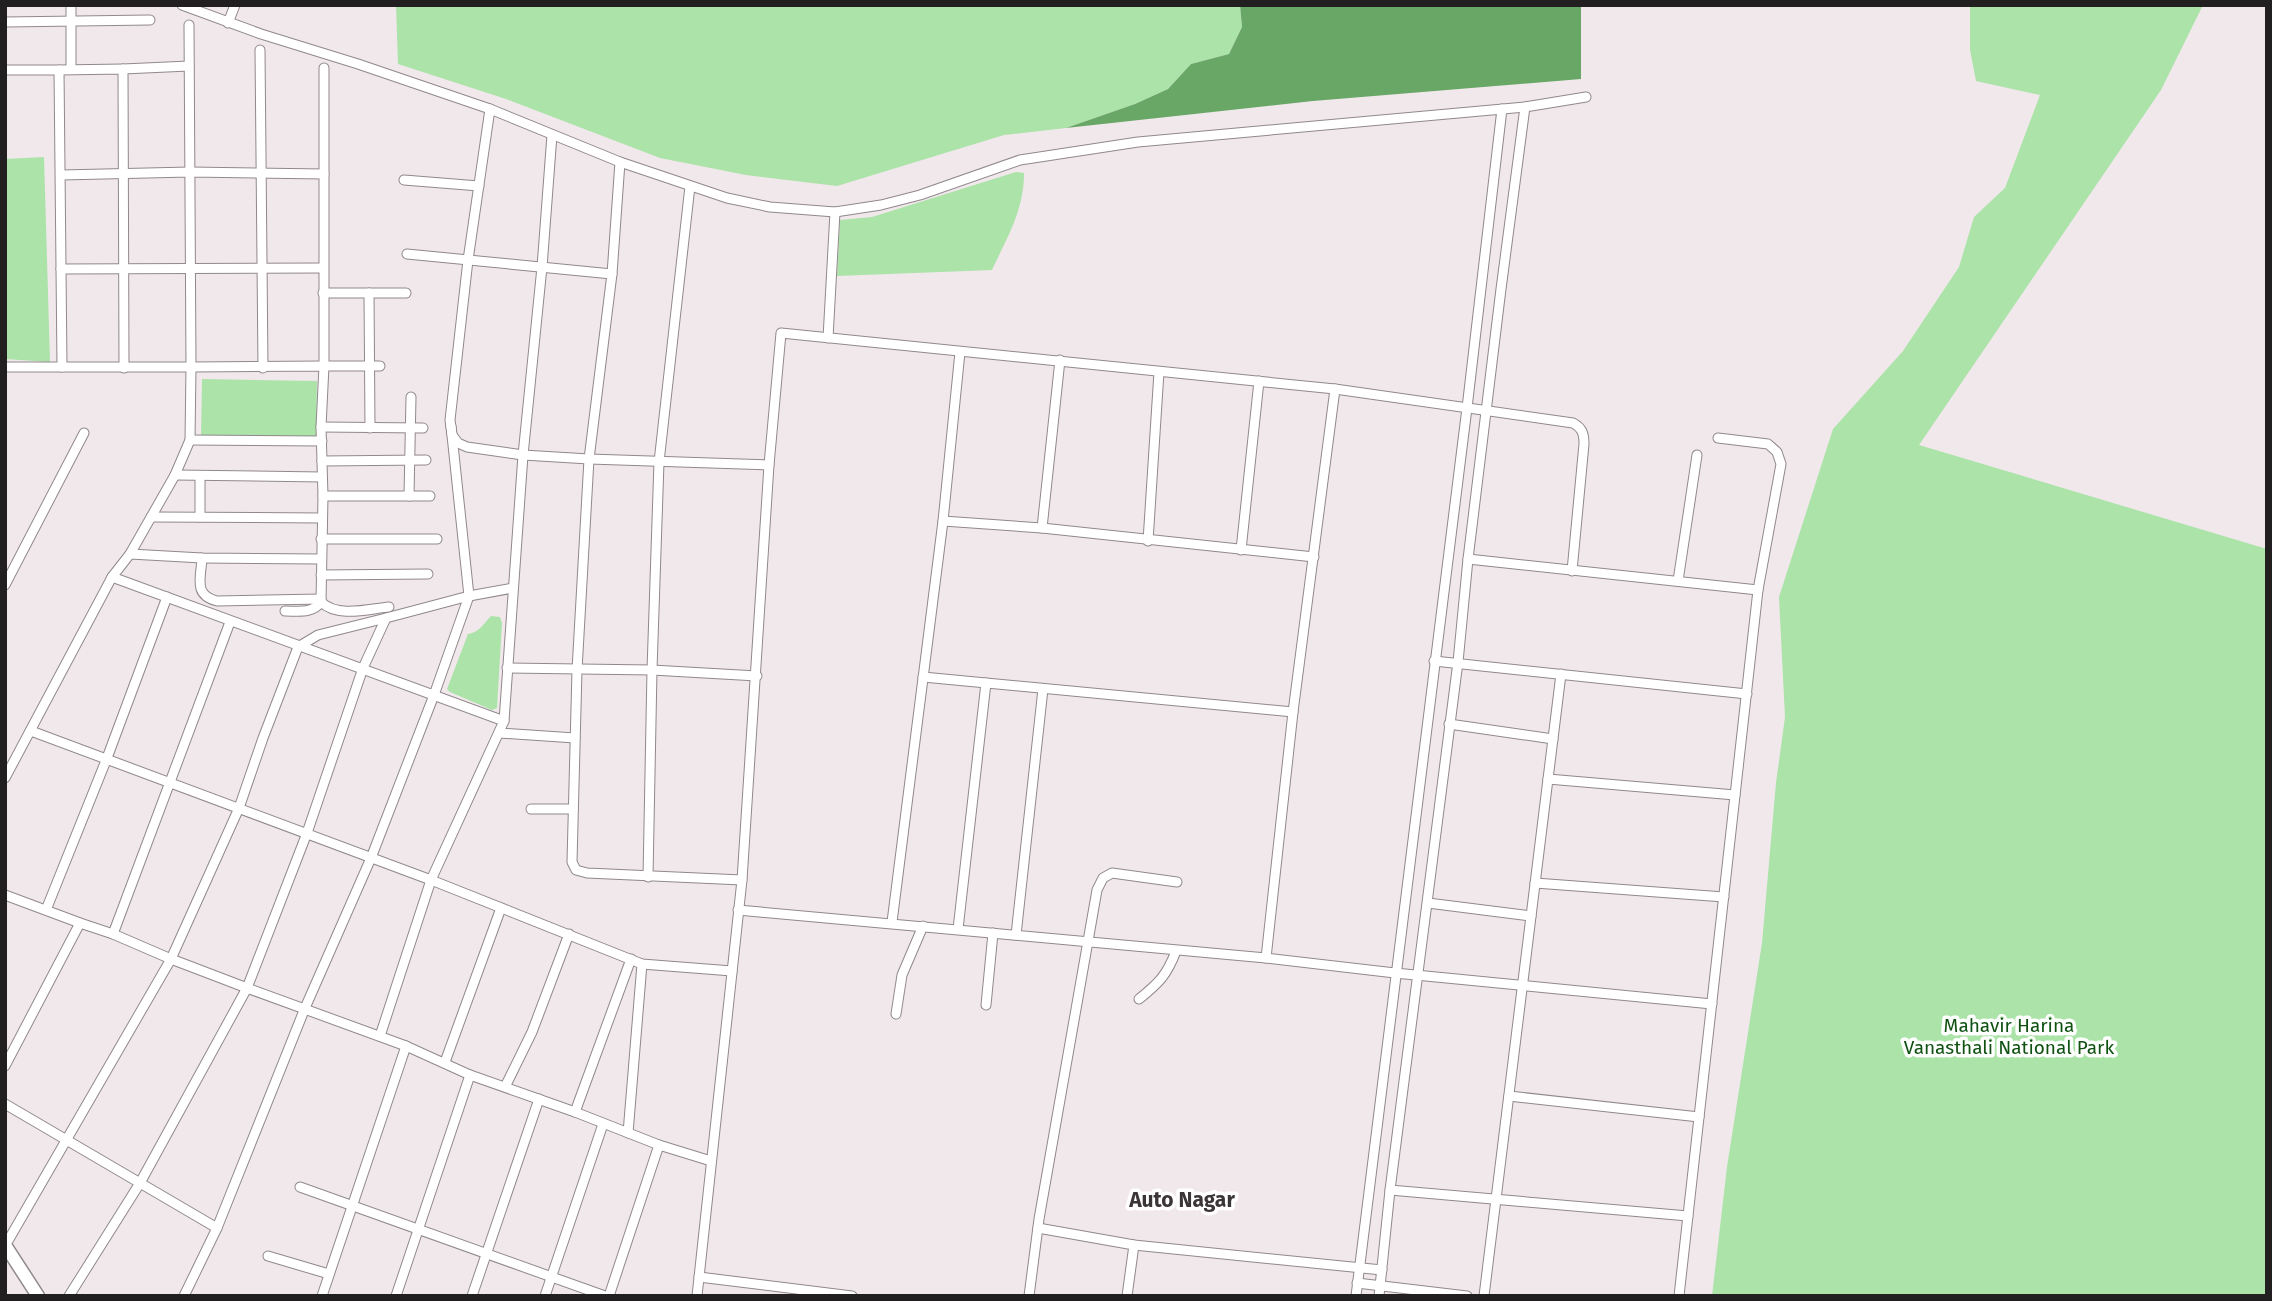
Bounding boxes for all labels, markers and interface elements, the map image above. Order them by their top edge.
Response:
park label: Mahavir Harina Vanasthali National Park [1904,1014,2114,1059]
district label: Auto Nagar [1128,1187,1235,1213]

